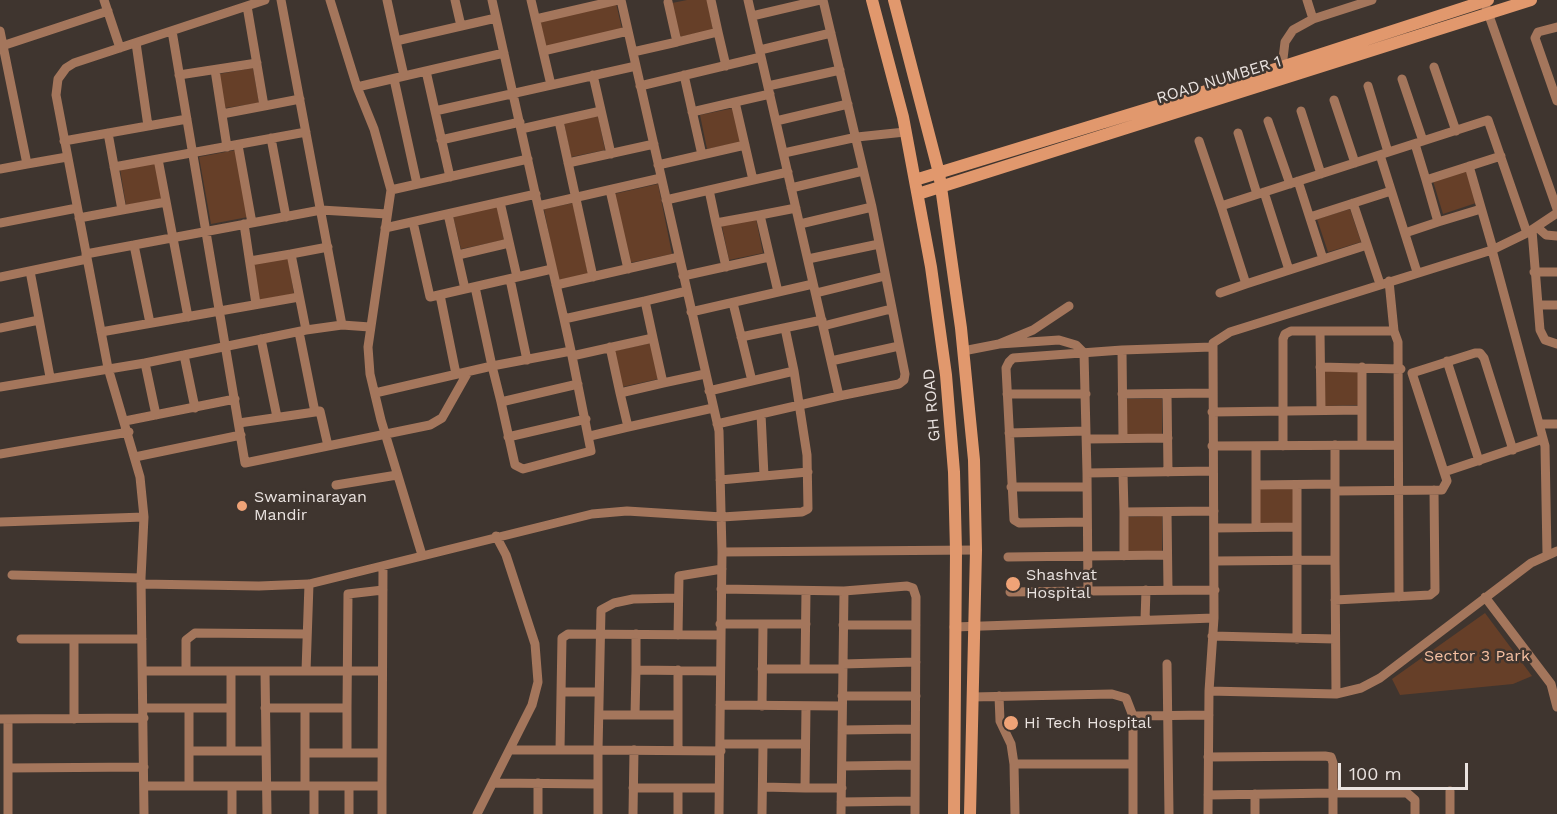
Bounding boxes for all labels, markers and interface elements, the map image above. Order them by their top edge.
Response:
street label: ROAD NUMBER 1 [1154,52,1284,108]
street label: GH ROAD [919,368,945,442]
place label: Swaminarayan Mandir [254,487,367,525]
marker: Swaminarayan Mandir [235,499,249,513]
place label: Shashvat Hospital [1026,565,1097,603]
marker: Shashvat Hospital [1004,575,1022,593]
park label: Sector 3 Park [1424,646,1530,666]
place label: Hi Tech Hospital [1024,713,1152,733]
marker: Hi Tech Hospital [1002,714,1020,732]
scale bar [1341,751,1472,789]
text: 100 m [1349,763,1402,784]

